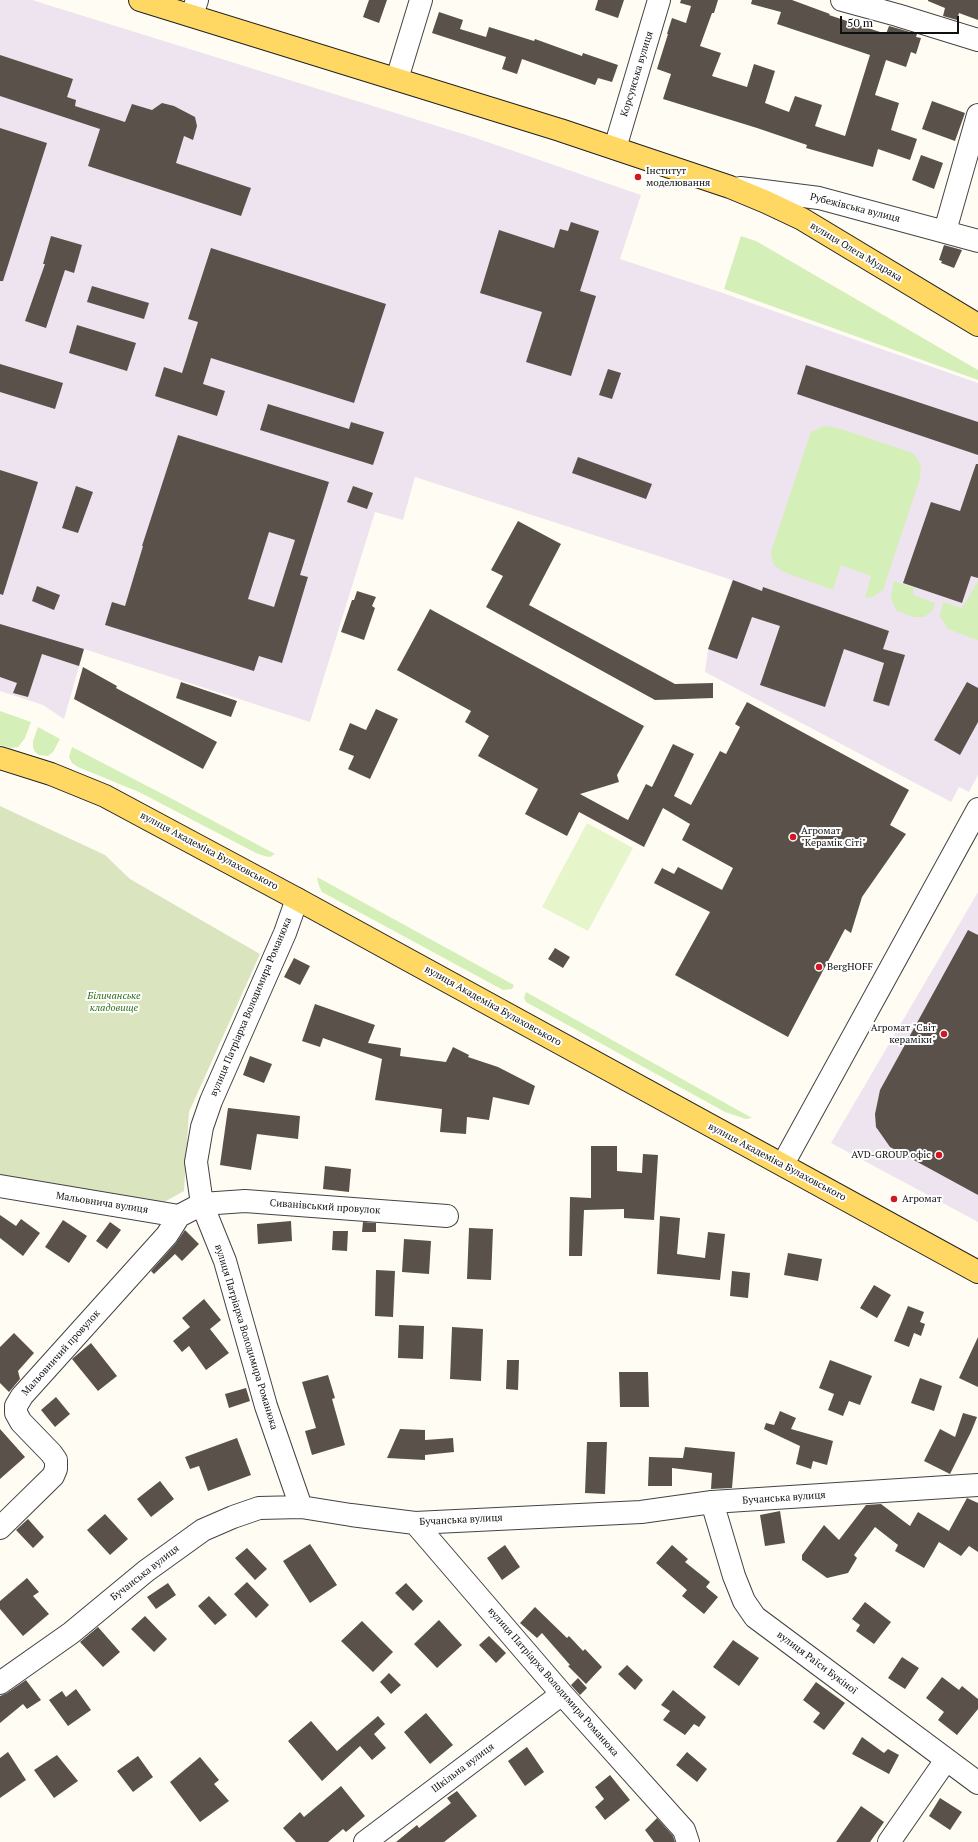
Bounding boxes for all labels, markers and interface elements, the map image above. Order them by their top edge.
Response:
scale bar [842,8,961,34]
text: 50 m [847,15,873,30]
street label: Корсунська вулиця [618,30,656,118]
place label: Інститут моделювання [646,165,710,188]
marker: Інститут моделювання [633,172,643,182]
street label: Рубежівська вулиця [809,191,901,225]
street label: вулиця Олега Мудрака [808,220,904,284]
street label: вулиця Академіка Булаховського [138,809,280,893]
place label: Агромат "Керамік Сіті" [801,825,866,848]
marker: Агромат "Керамік Сіті" [788,832,798,842]
street label: вулиця Патріарха Володимира Романюка [208,916,294,1098]
place label: BergHOFF [827,961,873,973]
marker: BergHOFF [814,962,824,972]
street label: вулиця Академіка Булаховського [423,963,563,1049]
park label: Біличанське кладовище [87,990,141,1014]
place label: Агромат "Світ кераміки" [871,1022,936,1046]
marker: Агромат "Світ кераміки" [939,1029,949,1039]
street label: вулиця Академіка Булаховського [706,1120,848,1204]
place label: AVD-GROUP офіс [851,1149,931,1161]
marker: AVD-GROUP офіс [934,1150,944,1160]
street label: Мальовнича вулиця [55,1190,149,1216]
place label: Агромат [902,1193,942,1205]
marker: Агромат [889,1194,899,1204]
street label: Сиванівський провулок [269,1197,381,1217]
street label: вулиця Патріарха Володимира Романюка [212,1243,280,1431]
street label: Мальовничий провулок [19,1308,103,1398]
street label: Бучанська вулиця [742,1489,826,1507]
street label: Бучанська вулиця [419,1512,503,1528]
street label: Бучанська вулиця [108,1543,182,1603]
street label: вулиця Патріарха Володимира Романюка [485,1605,621,1759]
street label: вулиця Раїси Букіної [774,1629,860,1697]
street label: Шкільна вулиця [429,1741,497,1795]

